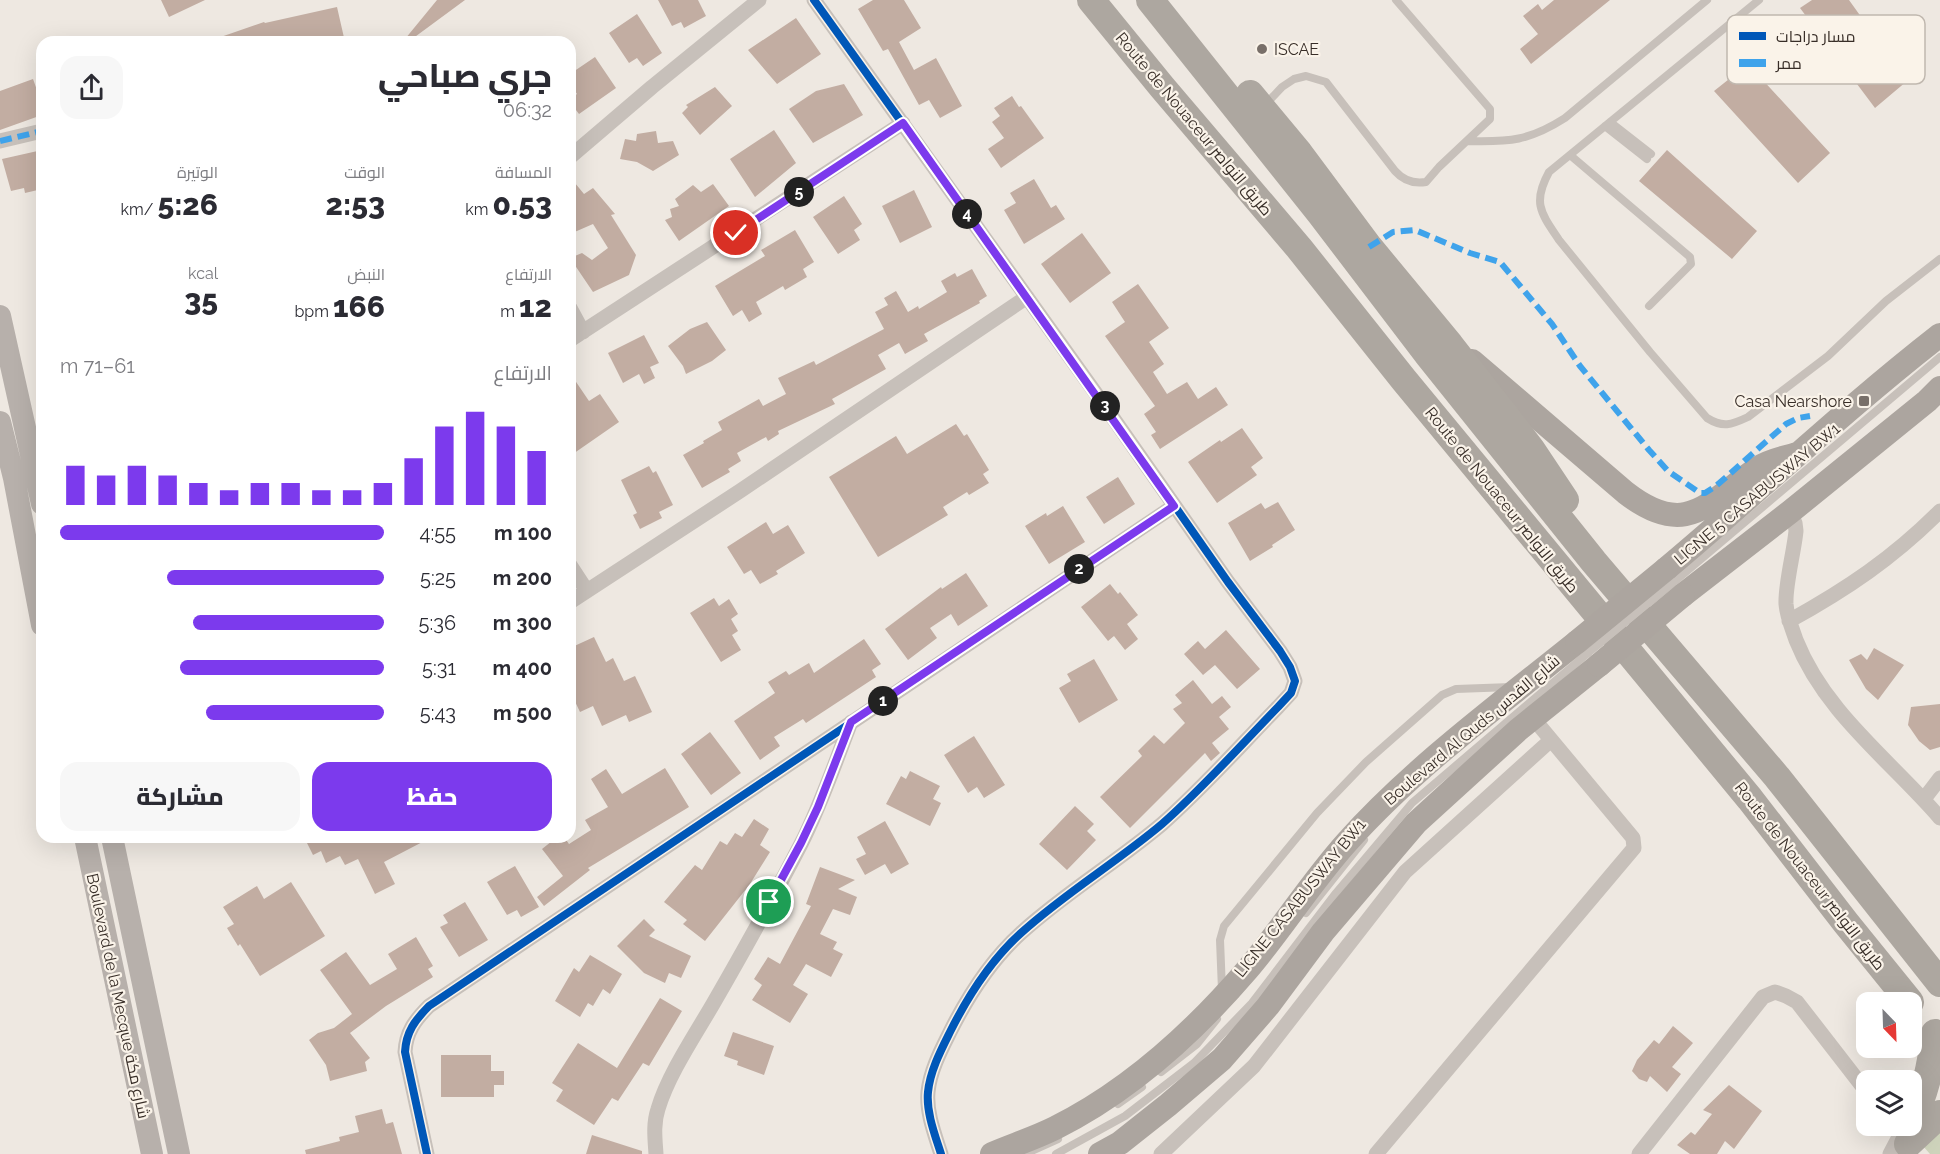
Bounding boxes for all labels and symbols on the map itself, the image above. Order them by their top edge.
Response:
legend [1727,15,1925,84]
text: مسار دراجات [1776,27,1856,46]
street label: Route de Nouaceur طريق النواصر [1111,29,1276,220]
place label: ISCAE [1274,40,1319,59]
marker: ISCAE [1255,42,1269,56]
text: ممر [1775,54,1802,73]
pin: 5 [784,177,814,207]
pin: 4 [952,199,982,229]
pin [710,207,761,258]
pin: 3 [1090,391,1120,421]
place label: Casa Nearshore [1735,392,1852,411]
marker: Casa Nearshore [1857,394,1871,408]
street label: Route de Nouaceur طريق النواصر [1420,403,1583,597]
street label: LIGNE 5 CASABUSWAY BW1 [1670,419,1844,569]
pin: 2 [1064,554,1094,584]
street label: Boulevard Al Quds شارع القدس [1380,651,1565,811]
pin: 1 [868,686,898,716]
street label: Route de Nouaceur طريق النواصر [1730,778,1889,974]
street label: LIGNE CASABUSWAY BW1 [1230,815,1370,981]
street label: Boulevard de la Mecque شارع مكة [81,872,153,1121]
pin [743,876,794,927]
north arrow [1856,992,1922,1058]

